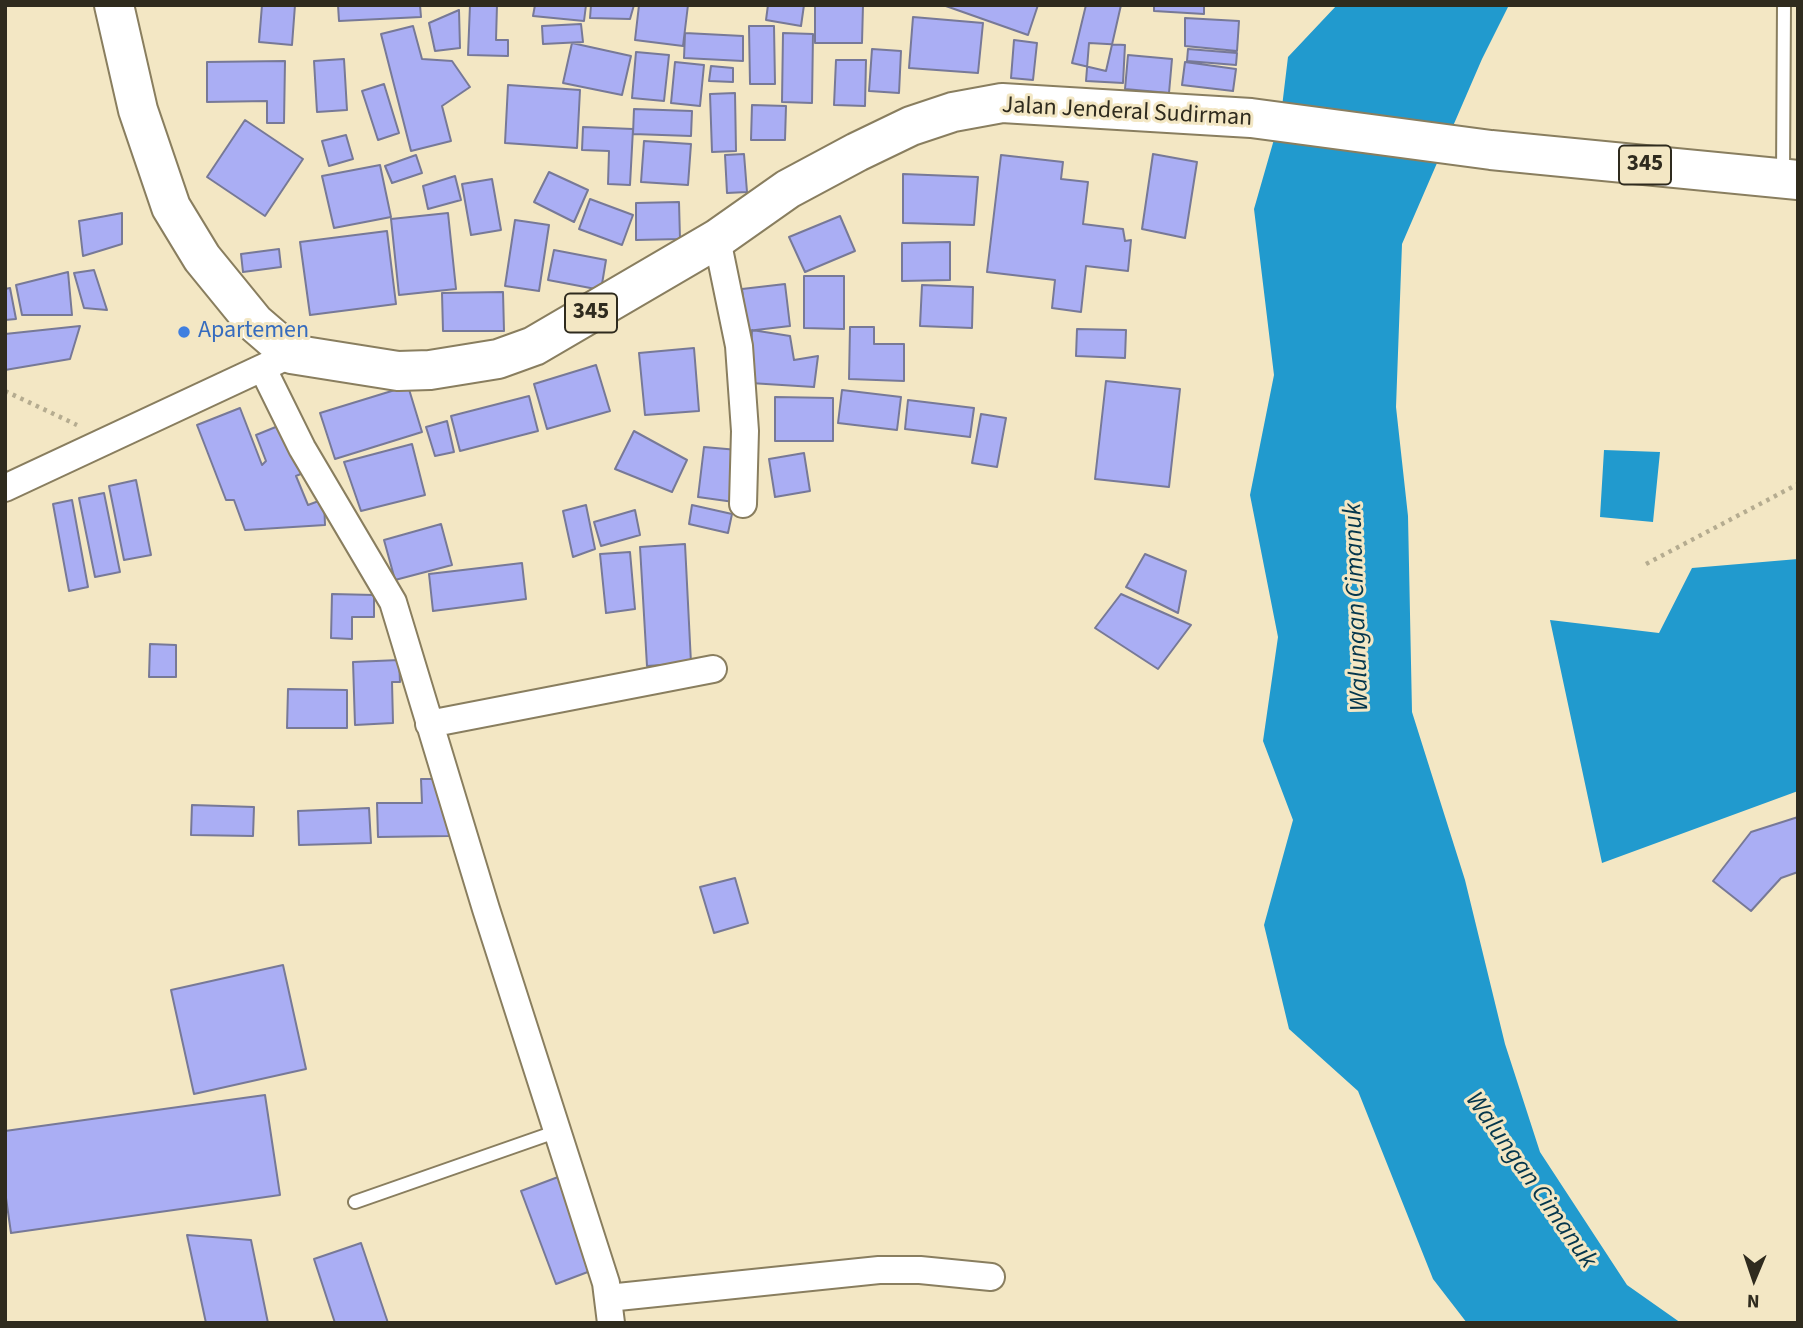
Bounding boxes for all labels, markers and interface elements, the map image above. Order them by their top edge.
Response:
street label: Jalan Jenderal Sudirman [1001,92,1253,134]
road number: 345 [1619,146,1671,184]
road number: 345 [565,294,617,332]
place label: Apartemen [198,318,309,346]
marker: Apartemen [176,324,192,340]
water label: Walungan Cimanuk [1339,502,1377,712]
water label: Walungan Cimanuk [1457,1087,1603,1275]
north arrow [1719,1244,1789,1314]
text: N [1746,1287,1760,1314]

